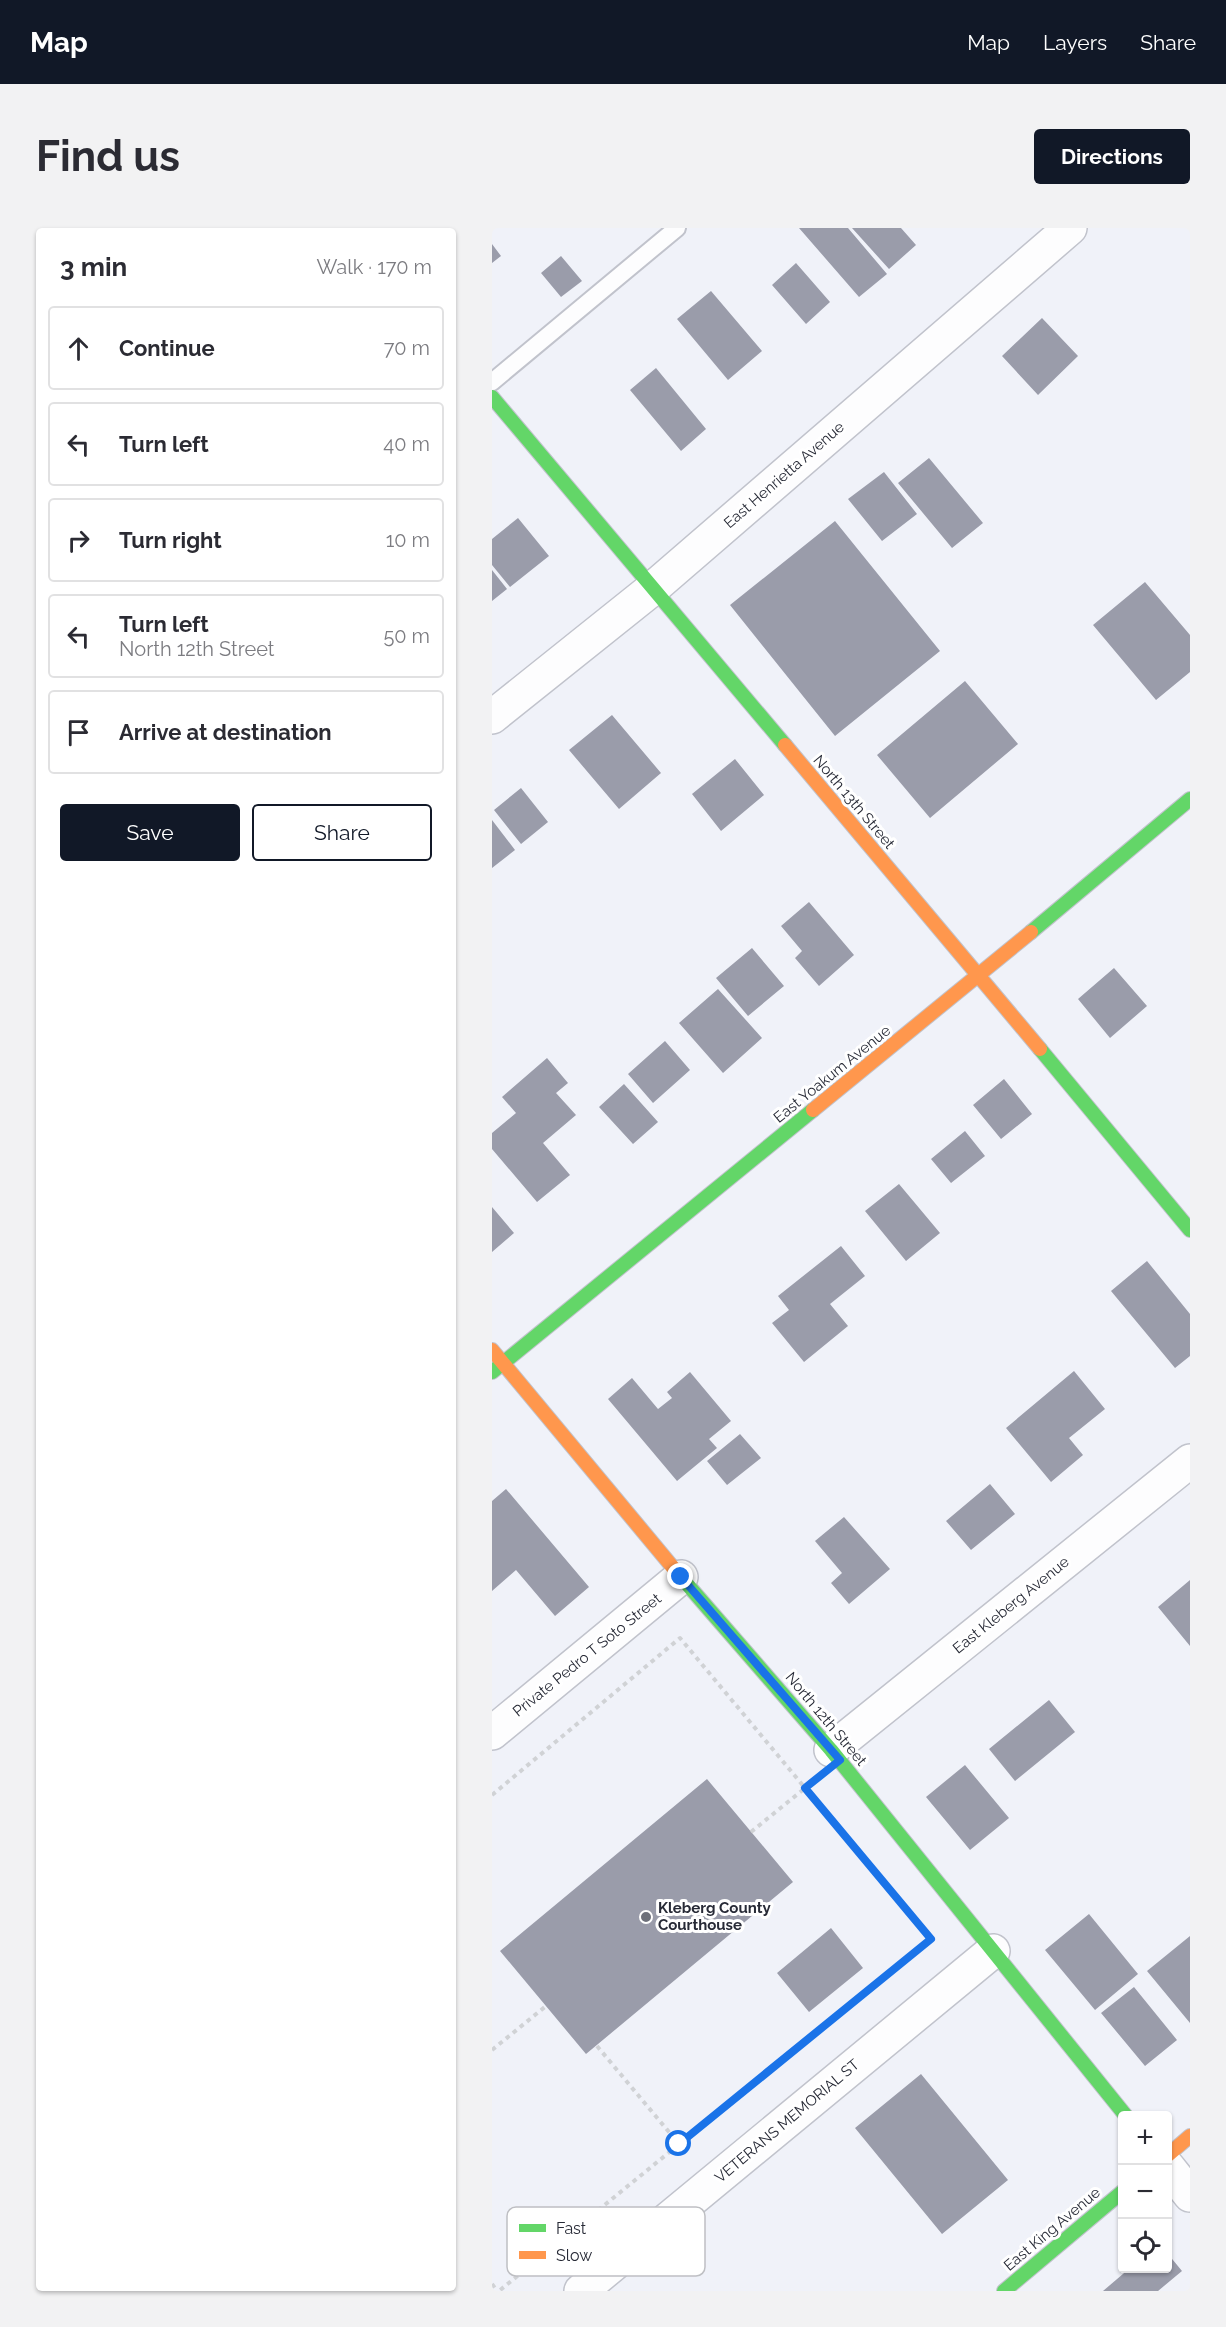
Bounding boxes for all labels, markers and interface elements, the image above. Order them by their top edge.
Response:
text: Map [30,26,88,59]
text: Map [967,30,1010,55]
text: Layers [1043,30,1107,55]
text: Share [1140,30,1196,55]
button: Directions [1034,129,1190,184]
text: Find us [36,132,180,181]
text: 3 min [60,252,127,282]
text: Walk · 170 m [316,255,432,279]
icon: ahead [62,332,95,365]
text: Continue [119,335,215,361]
text: 70 m [384,336,430,360]
street label: East Henrietta Avenue [720,418,848,532]
icon: left [62,428,95,461]
text: Turn left [119,431,209,457]
text: 40 m [383,432,430,456]
icon: right [62,524,95,557]
text: Turn right [119,527,222,553]
text: 10 m [386,528,430,552]
text: Turn left [119,611,209,637]
icon: left [62,620,95,653]
text: 50 m [383,624,430,648]
text: North 12th Street [119,637,275,661]
icon: arrive [62,716,95,749]
text: Arrive at destination [119,719,332,745]
street label: North 13th Street [810,751,898,853]
button: Save [60,804,240,861]
button: Share [252,804,432,861]
street label: East Yoakum Avenue [770,1021,894,1127]
street label: East Kleberg Avenue [949,1552,1073,1657]
route end [667,1563,693,1589]
street label: Private Pedro T Soto Street [509,1590,665,1720]
street label: North 12th Street [782,1669,870,1769]
place label: Kleberg County Courthouse [658,1899,771,1934]
marker: Kleberg County Courthouse [639,1910,653,1924]
street label: VETERANS MEMORIAL ST [711,2055,863,2187]
map controls [1118,2111,1172,2273]
button: + [1118,2111,1172,2165]
route start [665,2130,691,2156]
button: − [1118,2165,1172,2219]
street label: East King Avenue [1000,2183,1104,2275]
legend [507,2207,705,2276]
text: Fast [556,2219,587,2238]
button: locate [1118,2219,1172,2273]
text: Slow [556,2246,592,2265]

